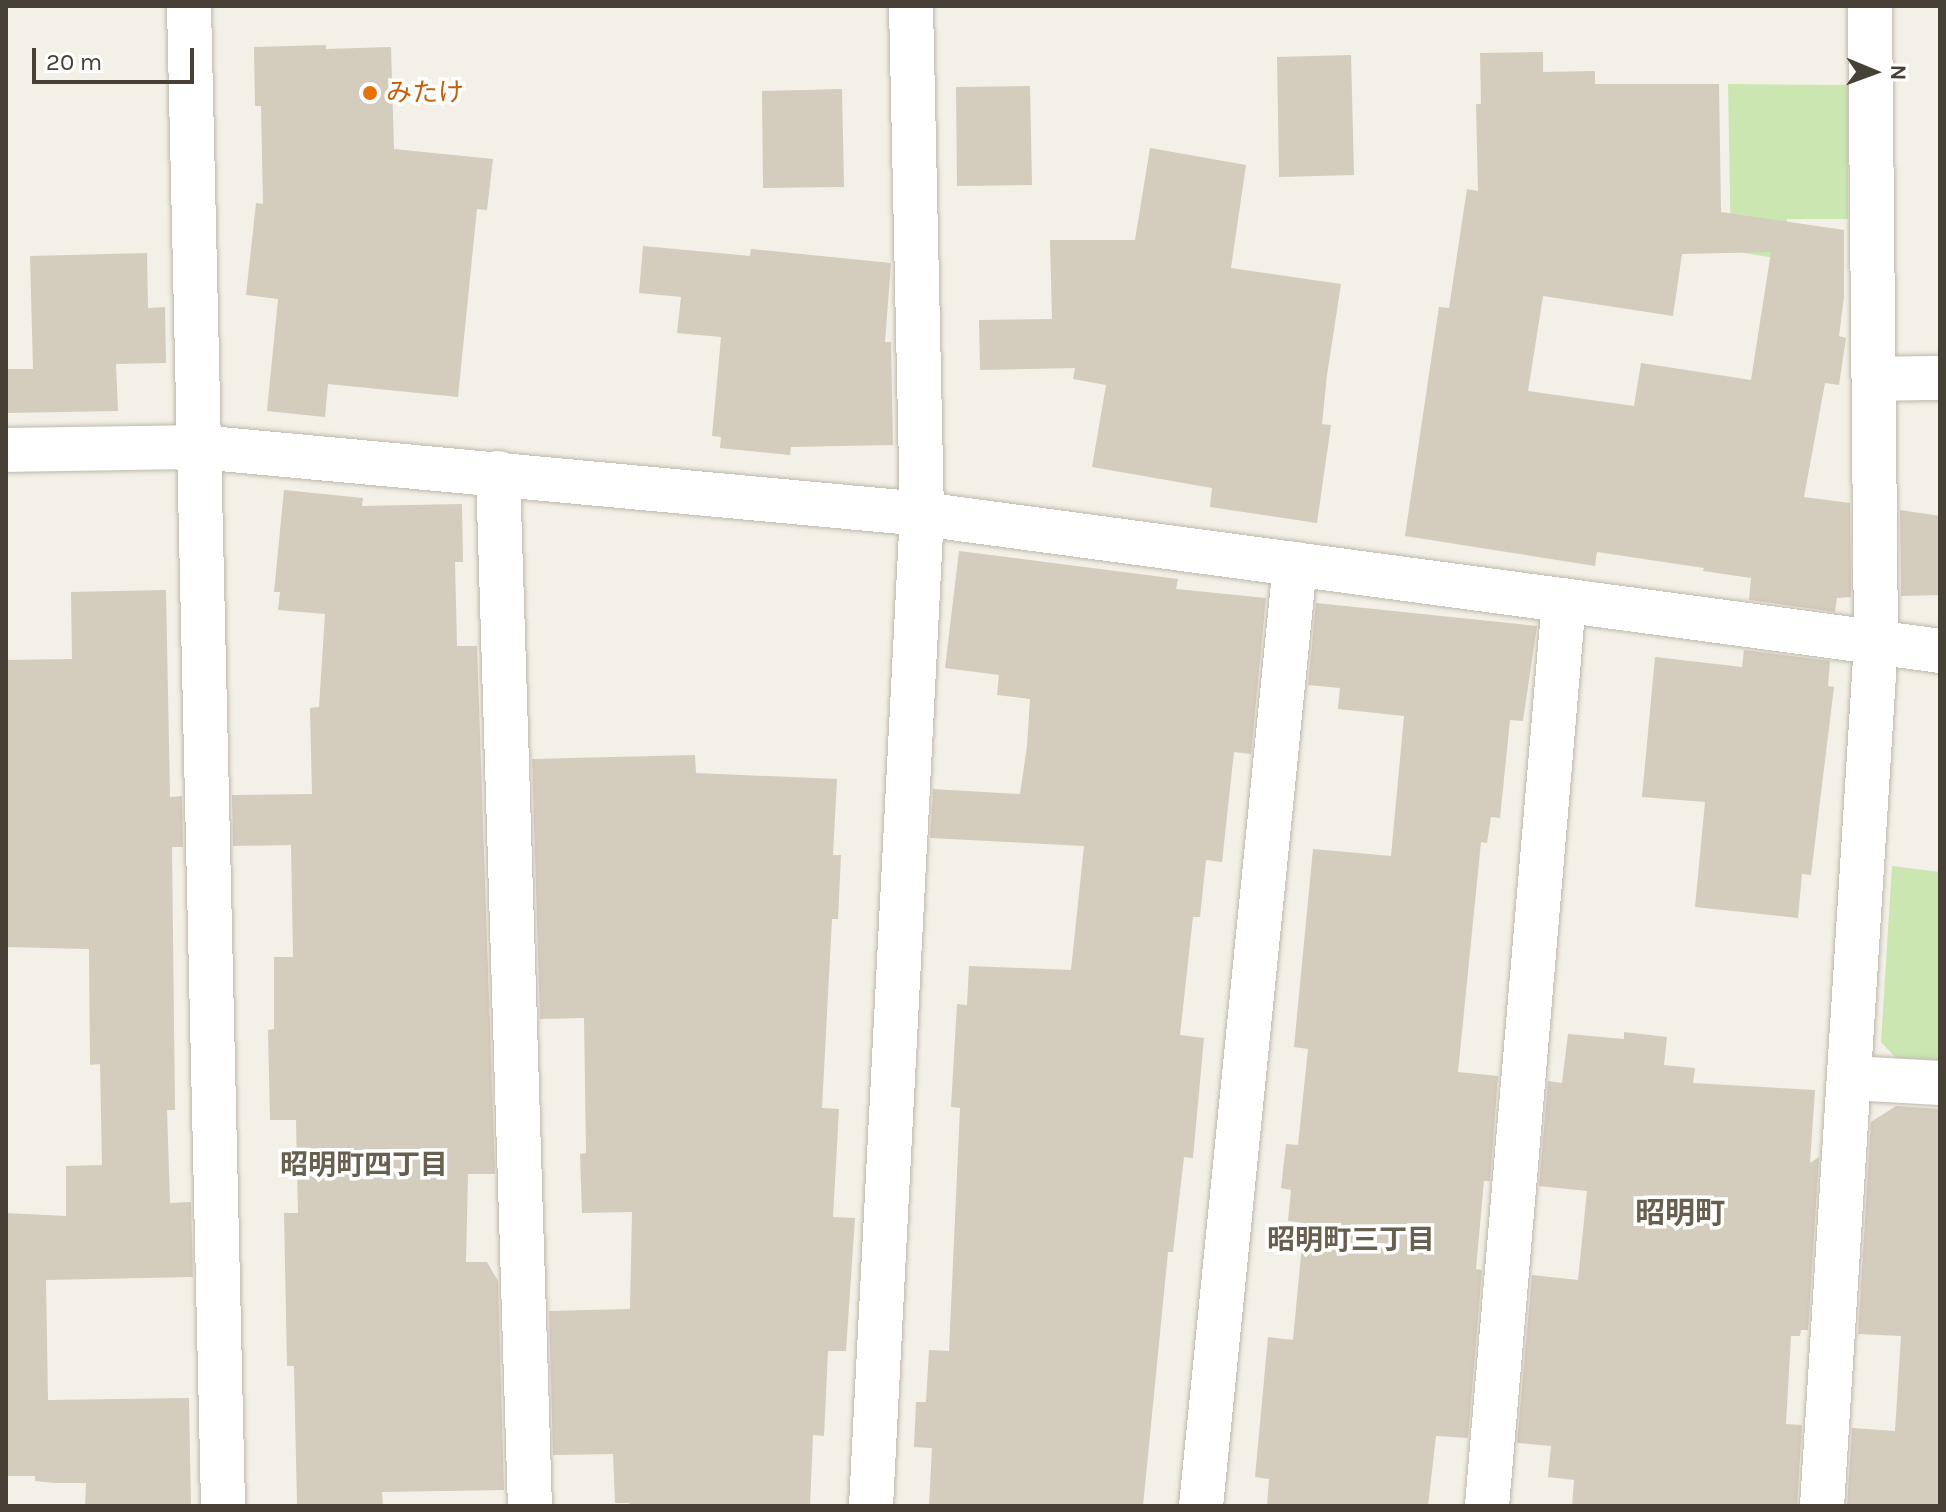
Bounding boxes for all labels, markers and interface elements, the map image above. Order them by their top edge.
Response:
scale bar [36,32,198,82]
north arrow [1834,32,1914,112]
text: 20 m [46,48,102,76]
text: N [1885,64,1911,81]
place label: みたけ [386,77,464,109]
marker: みたけ [361,84,379,102]
district label: 昭明町四丁目 [280,1148,448,1182]
district label: 昭明町 [1635,1195,1725,1231]
district label: 昭明町三丁目 [1267,1223,1435,1257]

